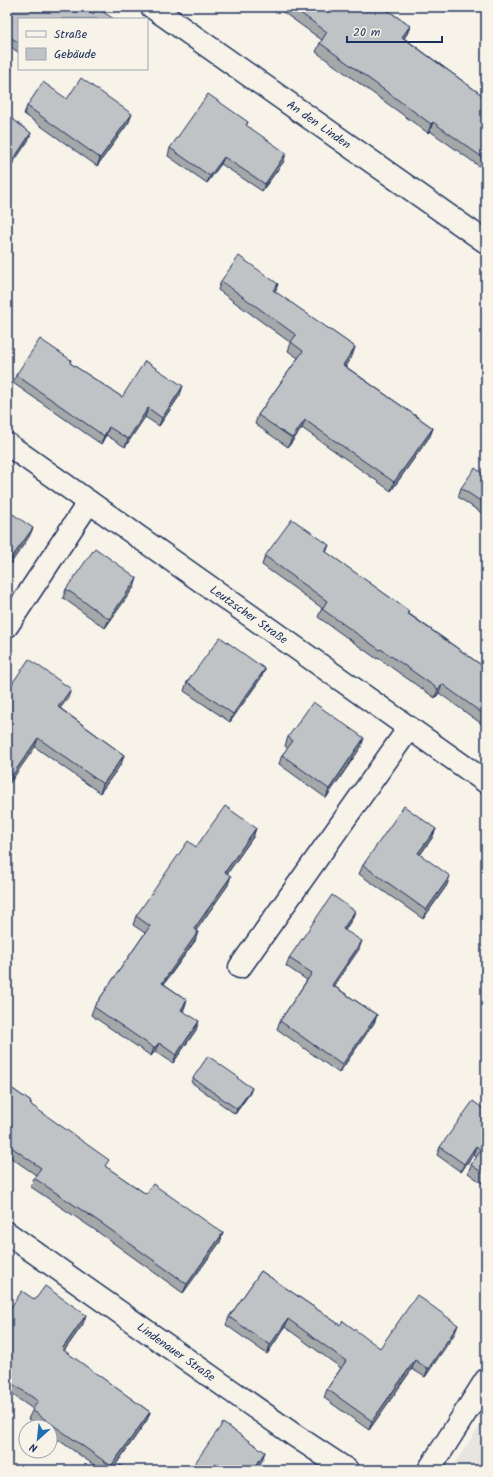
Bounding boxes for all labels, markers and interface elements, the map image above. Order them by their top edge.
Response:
legend [18,18,148,70]
scale bar [347,18,442,44]
text: 20 m [353,23,381,42]
text: Straße [54,25,88,44]
text: Gebäude [54,45,96,64]
street label: An den Linden [283,96,355,154]
street label: Leutzscher Straße [206,581,292,650]
street label: Lindenauer Straße [133,1318,220,1387]
north arrow [18,1419,58,1459]
text: N [27,1437,41,1457]

